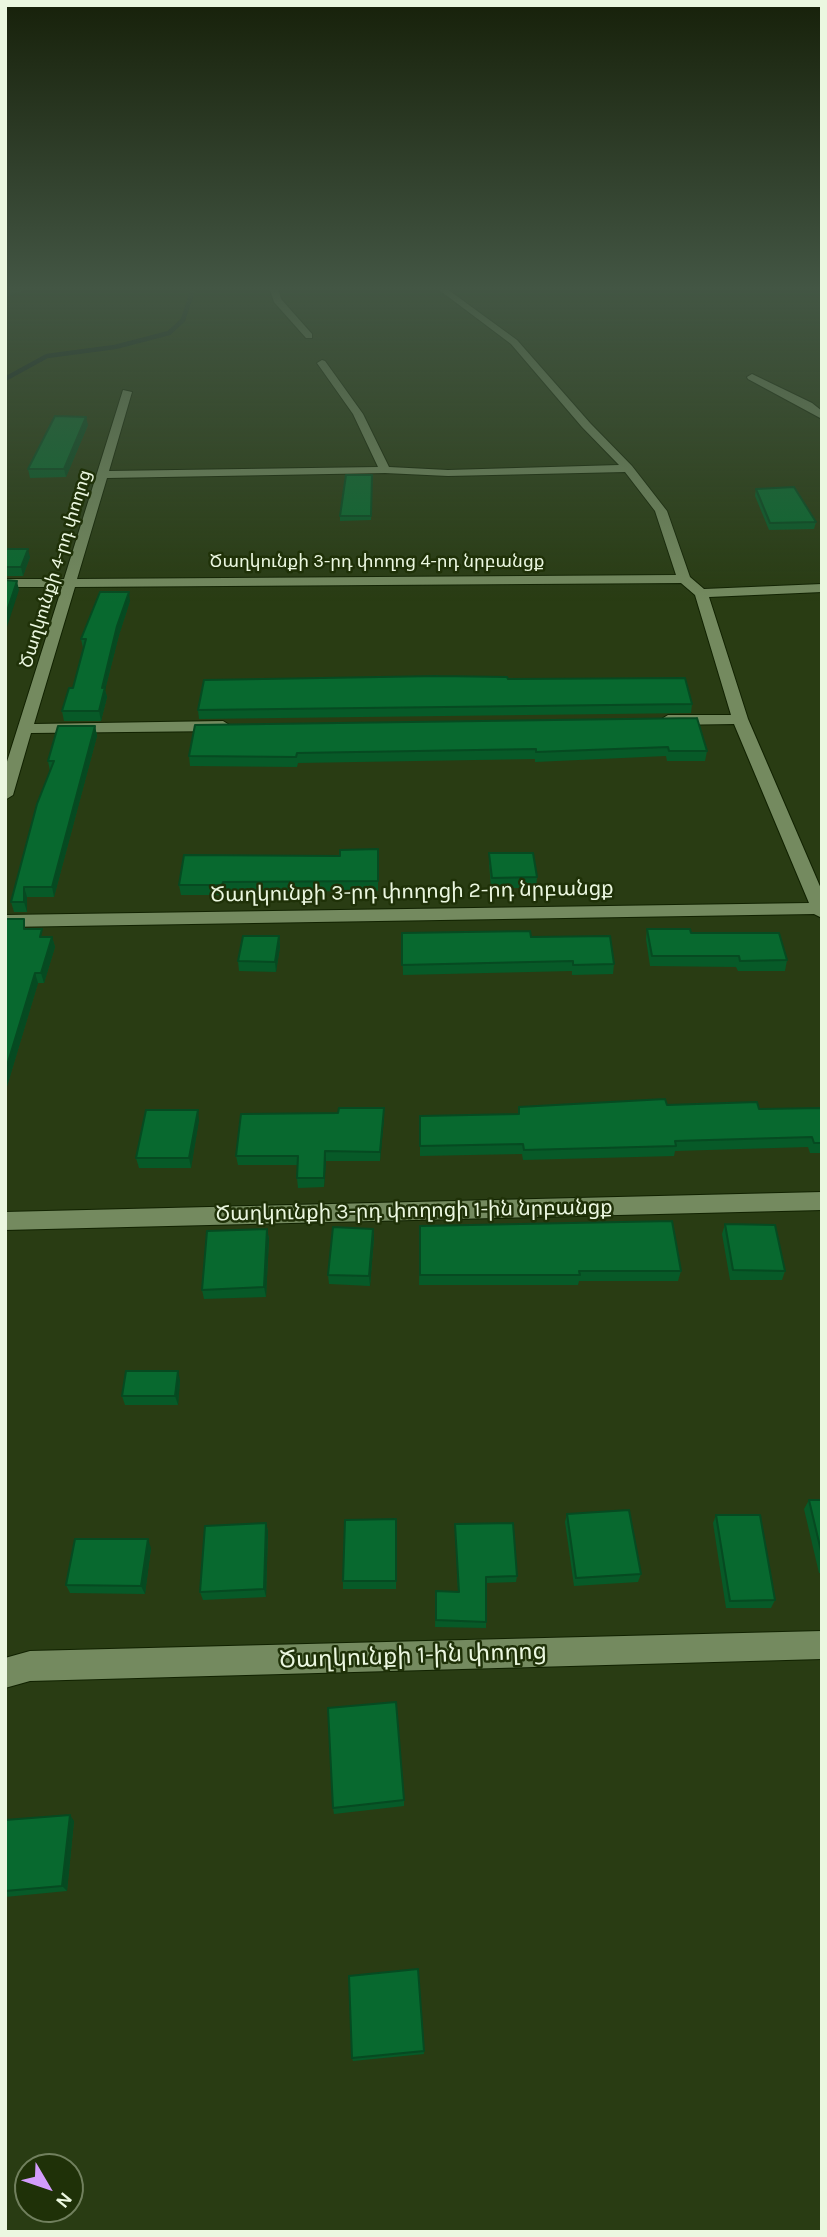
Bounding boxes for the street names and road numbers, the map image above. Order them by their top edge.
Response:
street label: Ծաղկունքի 4-րդ փողոց [16,467,96,671]
street label: Ծաղկունքի 3-րդ փողոց 4-րդ նրբանցք [210,551,544,573]
street label: Ծաղկունքի 3-րդ փողոցի 2-րդ նրբանցք [210,876,614,908]
street label: Ծաղկունքի 3-րդ փողոցի 1-ին նրբանցք [215,1195,613,1227]
street label: Ծաղկունքի 1-ին փողոց [279,1637,547,1675]

